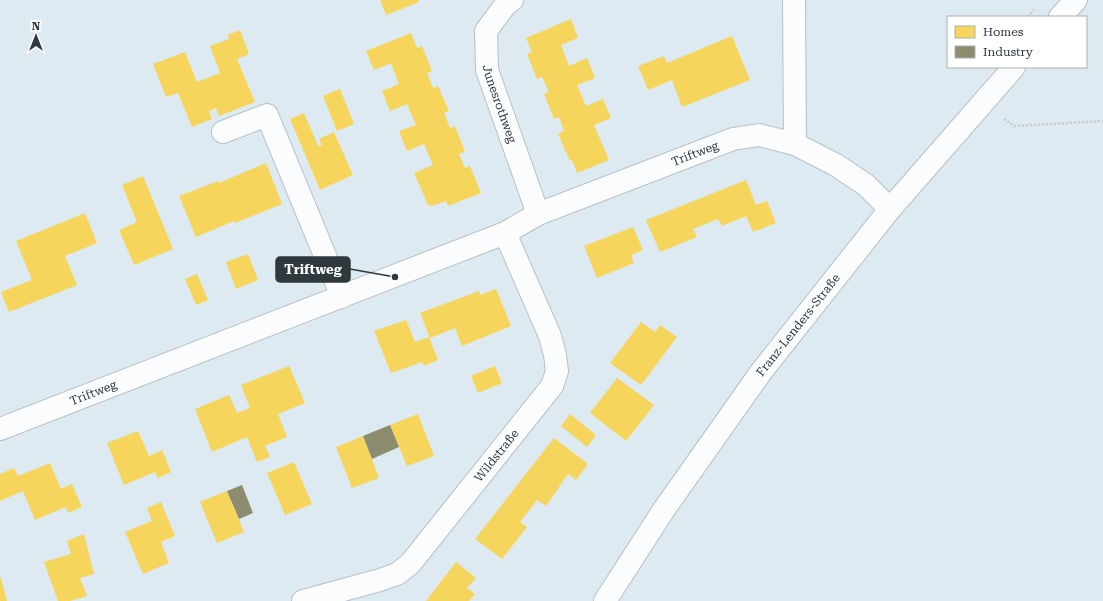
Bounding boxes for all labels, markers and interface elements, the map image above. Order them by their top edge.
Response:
north arrow [16,16,56,56]
legend [947,16,1087,68]
text: N [32,20,41,33]
text: Homes [983,25,1024,39]
text: Industry [983,45,1034,59]
street label: Junesrothweg [480,65,519,145]
street label: Triftweg [669,138,721,169]
callout: Triftweg [276,257,350,282]
text: Triftweg [284,262,342,277]
street label: Franz-Lenders-Straße [753,271,843,379]
street label: Triftweg [68,377,119,408]
street label: Wildstraße [471,426,522,485]

